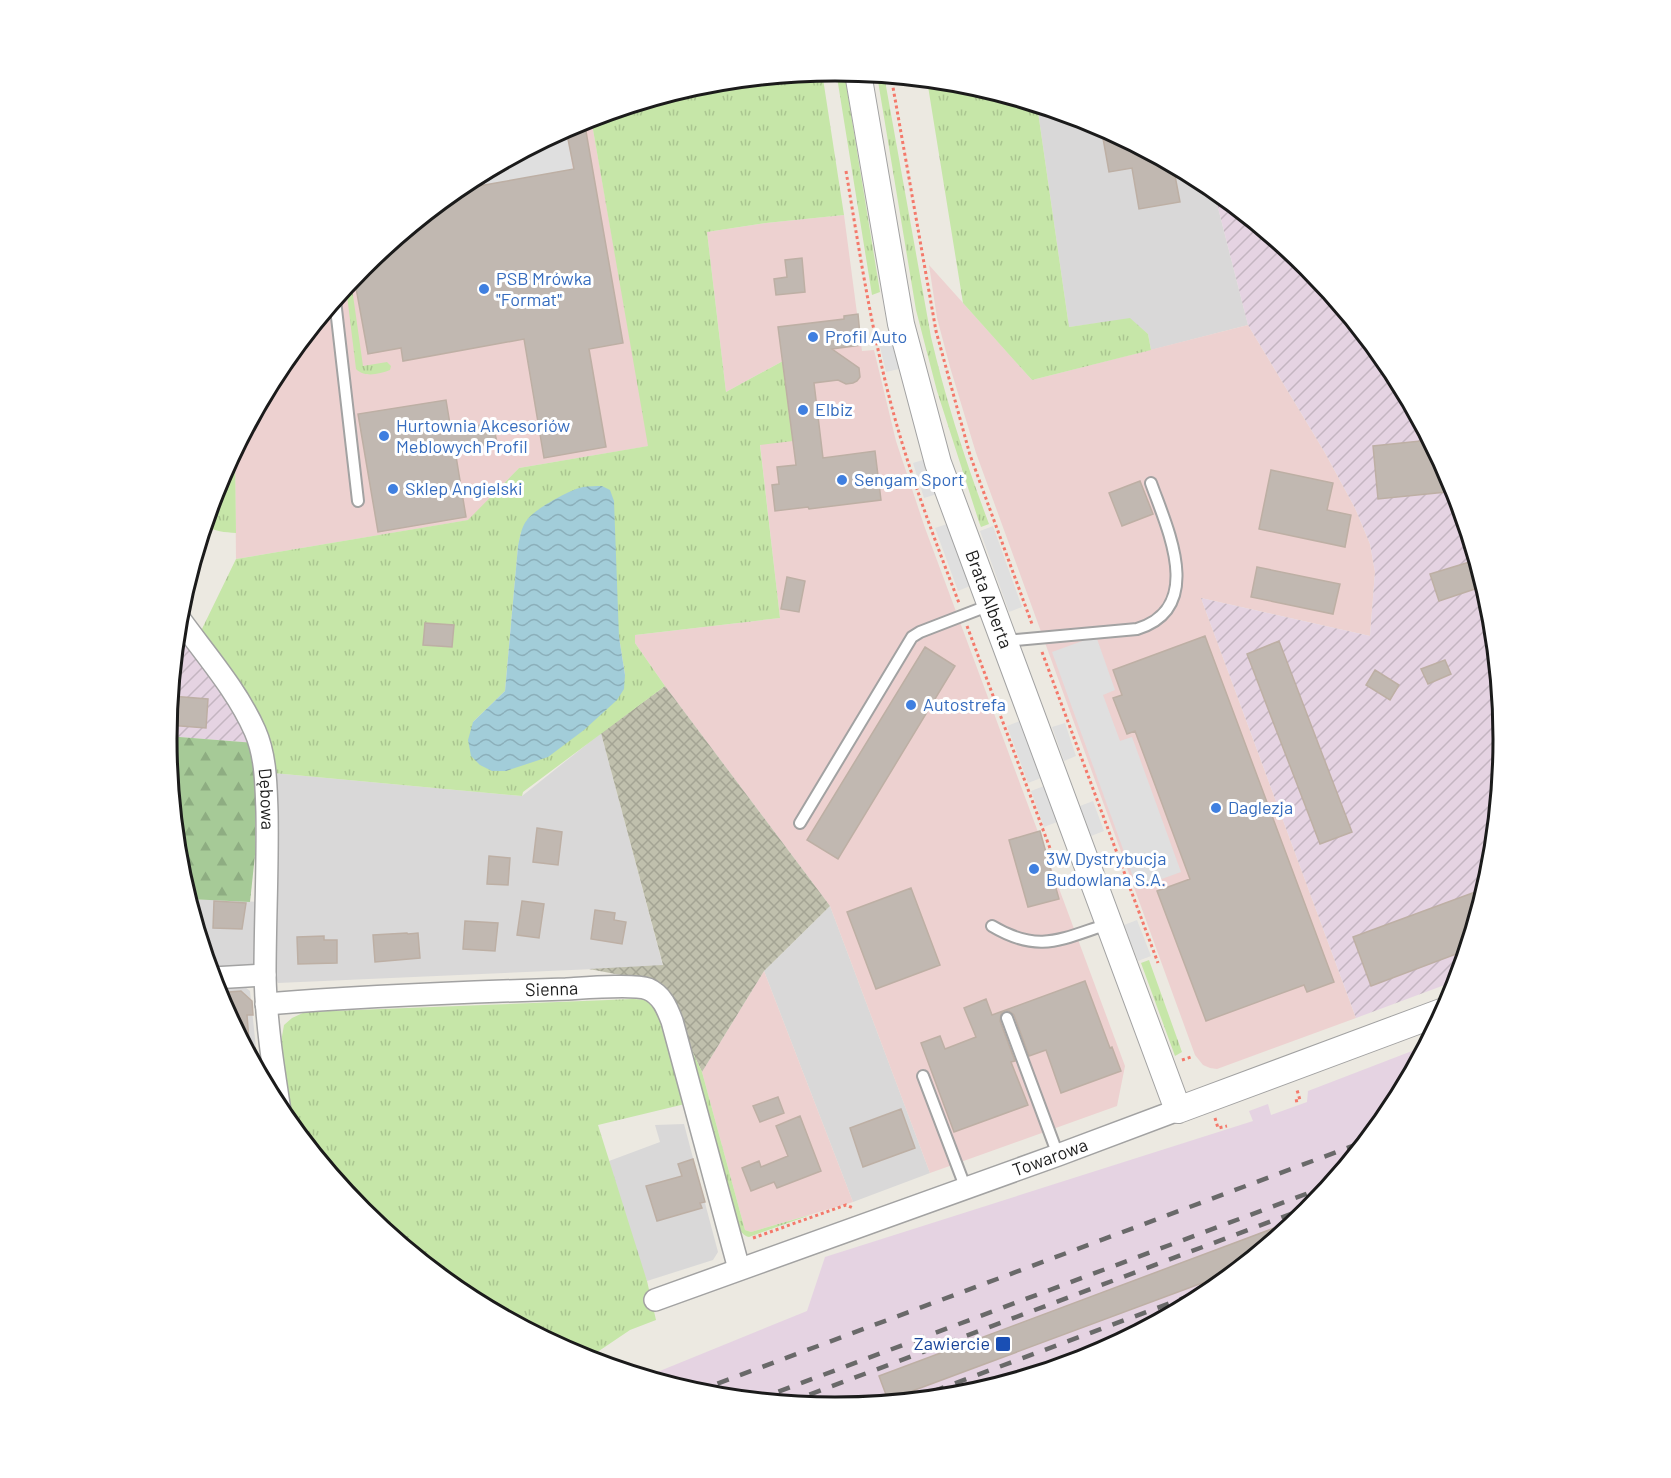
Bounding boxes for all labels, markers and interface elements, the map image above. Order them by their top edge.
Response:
place label: PSB Mrówka "Format" [496,267,592,310]
marker: PSB Mrówka "Format" [477,282,491,296]
place label: Profil Auto [825,325,907,347]
marker: Profil Auto [806,330,820,344]
place label: Elbiz [815,398,852,420]
marker: Elbiz [796,403,810,417]
place label: Hurtownia Akcesoriów Meblowych Profil [396,414,570,457]
marker: Hurtownia Akcesoriów Meblowych Profil [377,429,391,443]
place label: Sengam Sport [854,468,965,490]
marker: Sengam Sport [835,473,849,487]
place label: Sklep Angielski [405,477,523,499]
marker: Sklep Angielski [386,482,400,496]
street label: Brata Alberta [961,547,1018,651]
place label: Autostrefa [923,693,1006,715]
marker: Autostrefa [904,698,918,712]
street label: Dębowa [255,767,279,830]
place label: Daglezja [1228,796,1293,818]
marker: Daglezja [1209,801,1223,815]
place label: 3W Dystrybucja Budowlana S.A. [1046,847,1166,890]
marker: 3W Dystrybucja Budowlana S.A. [1027,862,1041,876]
street label: Sienna [525,976,579,1000]
street label: Towarowa [1009,1133,1090,1180]
place label: Zawiercie [914,1332,990,1354]
marker: Zawiercie [994,1335,1012,1353]

